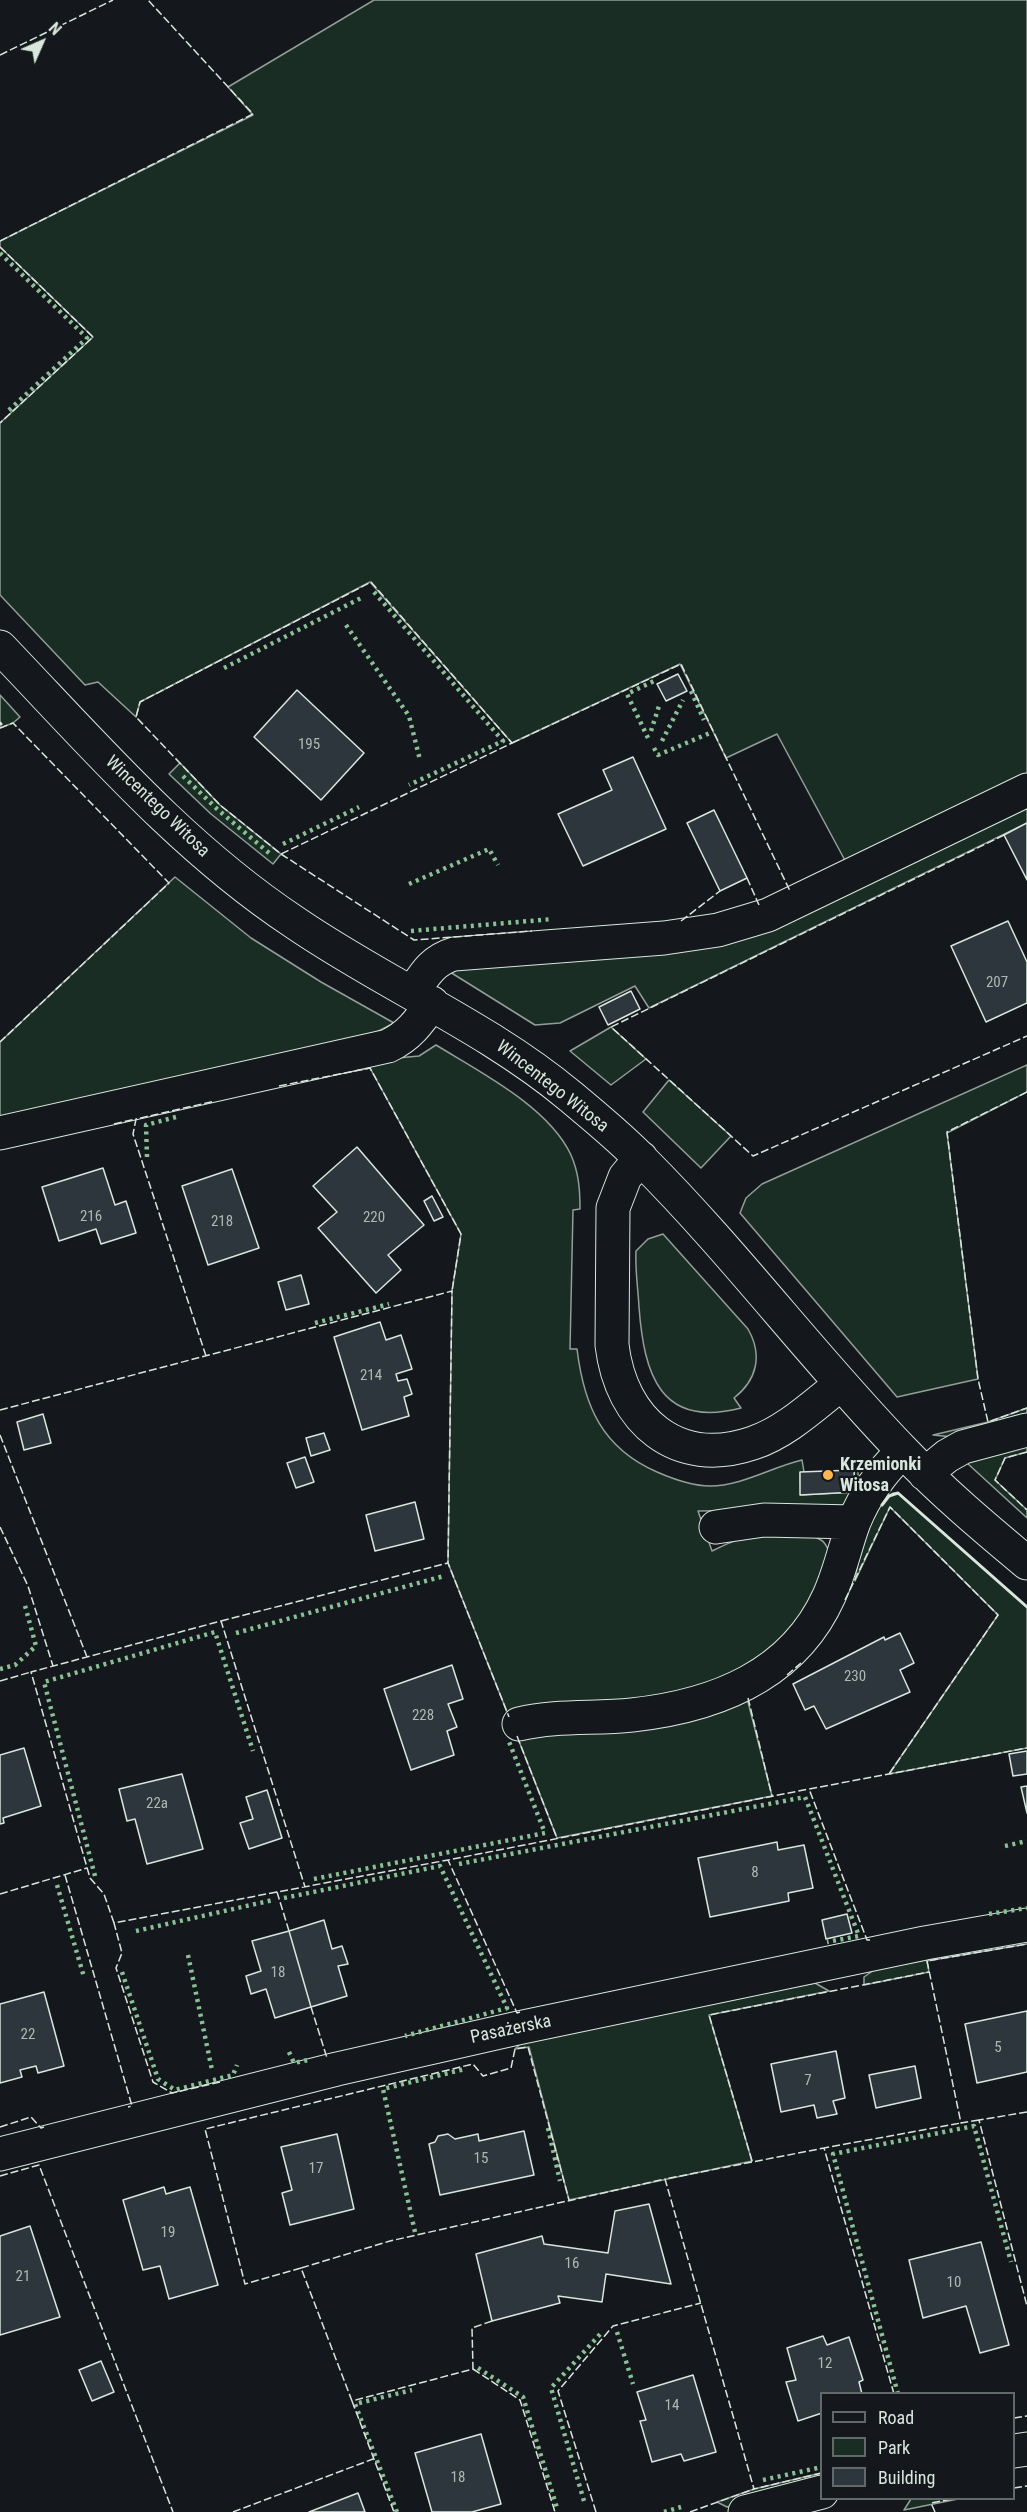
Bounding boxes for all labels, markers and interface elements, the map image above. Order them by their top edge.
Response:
north arrow [12,12,72,72]
text: N [45,19,65,39]
house number: 195 [298,736,320,754]
street label: Wincentego Witosa [100,752,214,862]
house number: 207 [986,974,1008,992]
street label: Wincentego Witosa [491,1036,613,1138]
house number: 216 [80,1208,102,1226]
house number: 220 [363,1209,385,1227]
house number: 218 [211,1213,233,1231]
house number: 214 [360,1367,382,1385]
place label: Krzemionki Witosa [840,1454,921,1496]
marker: Krzemionki Witosa [821,1468,835,1482]
house number: 230 [844,1668,866,1686]
house number: 228 [412,1707,434,1725]
house number: 22a [146,1795,168,1813]
house number: 8 [751,1864,759,1882]
house number: 18 [271,1964,285,1982]
street label: Pasażerska [469,2011,553,2049]
house number: 22 [21,2026,35,2044]
house number: 5 [994,2039,1002,2057]
house number: 7 [804,2072,812,2090]
house number: 15 [474,2150,488,2168]
house number: 17 [309,2160,323,2178]
house number: 19 [161,2224,175,2242]
house number: 16 [565,2255,579,2273]
house number: 21 [16,2268,30,2286]
house number: 10 [947,2274,961,2292]
house number: 12 [818,2355,832,2373]
legend [820,2392,1015,2500]
house number: 14 [665,2397,679,2415]
text: Road [878,2407,914,2428]
text: Park [878,2437,910,2458]
text: Building [878,2467,935,2488]
house number: 18 [451,2469,465,2487]

